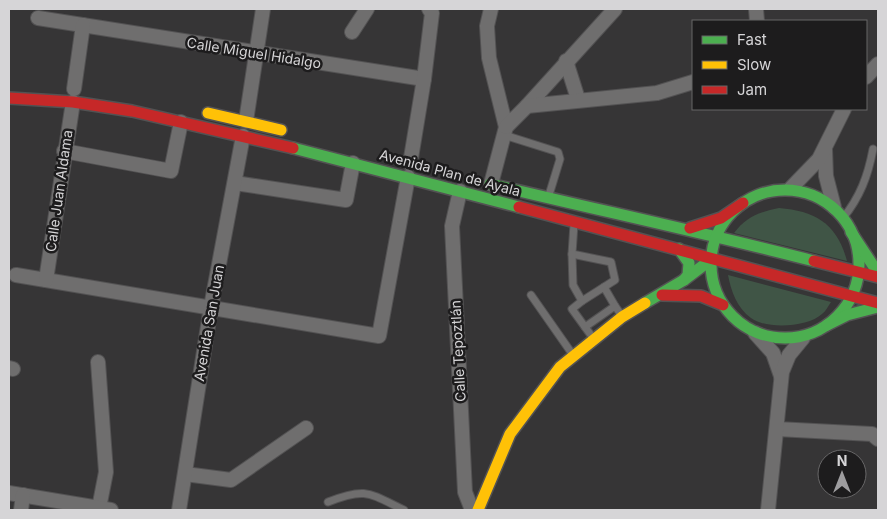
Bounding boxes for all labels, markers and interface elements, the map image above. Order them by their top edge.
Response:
legend [692,20,867,110]
text: Fast [737,30,767,49]
street label: Calle Miguel Hidalgo [186,33,323,72]
text: Slow [737,55,771,74]
text: Jam [737,80,767,99]
street label: Calle Juan Aldama [42,129,75,253]
street label: Avenida Plan de Ayala [378,146,522,200]
street label: Avenida San Juan [190,263,227,382]
street label: Calle Tepoztlán [446,300,469,402]
north arrow [817,449,867,499]
text: N [837,452,847,469]

